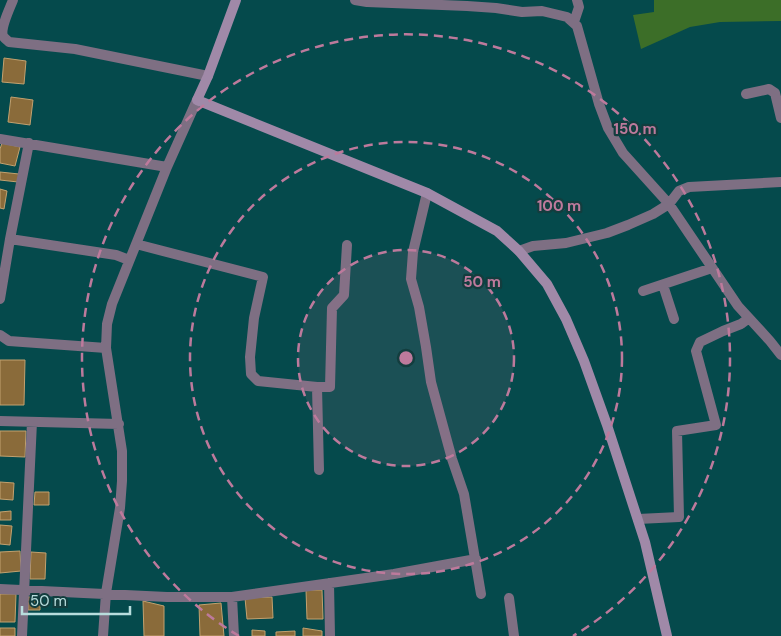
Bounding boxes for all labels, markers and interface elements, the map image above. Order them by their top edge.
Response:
text: 150 m [614,119,657,139]
text: 100 m [537,196,581,216]
text: 50 m [463,272,501,292]
centre of rings [397,349,415,367]
scale bar [22,584,130,616]
text: 50 m [30,591,67,611]

